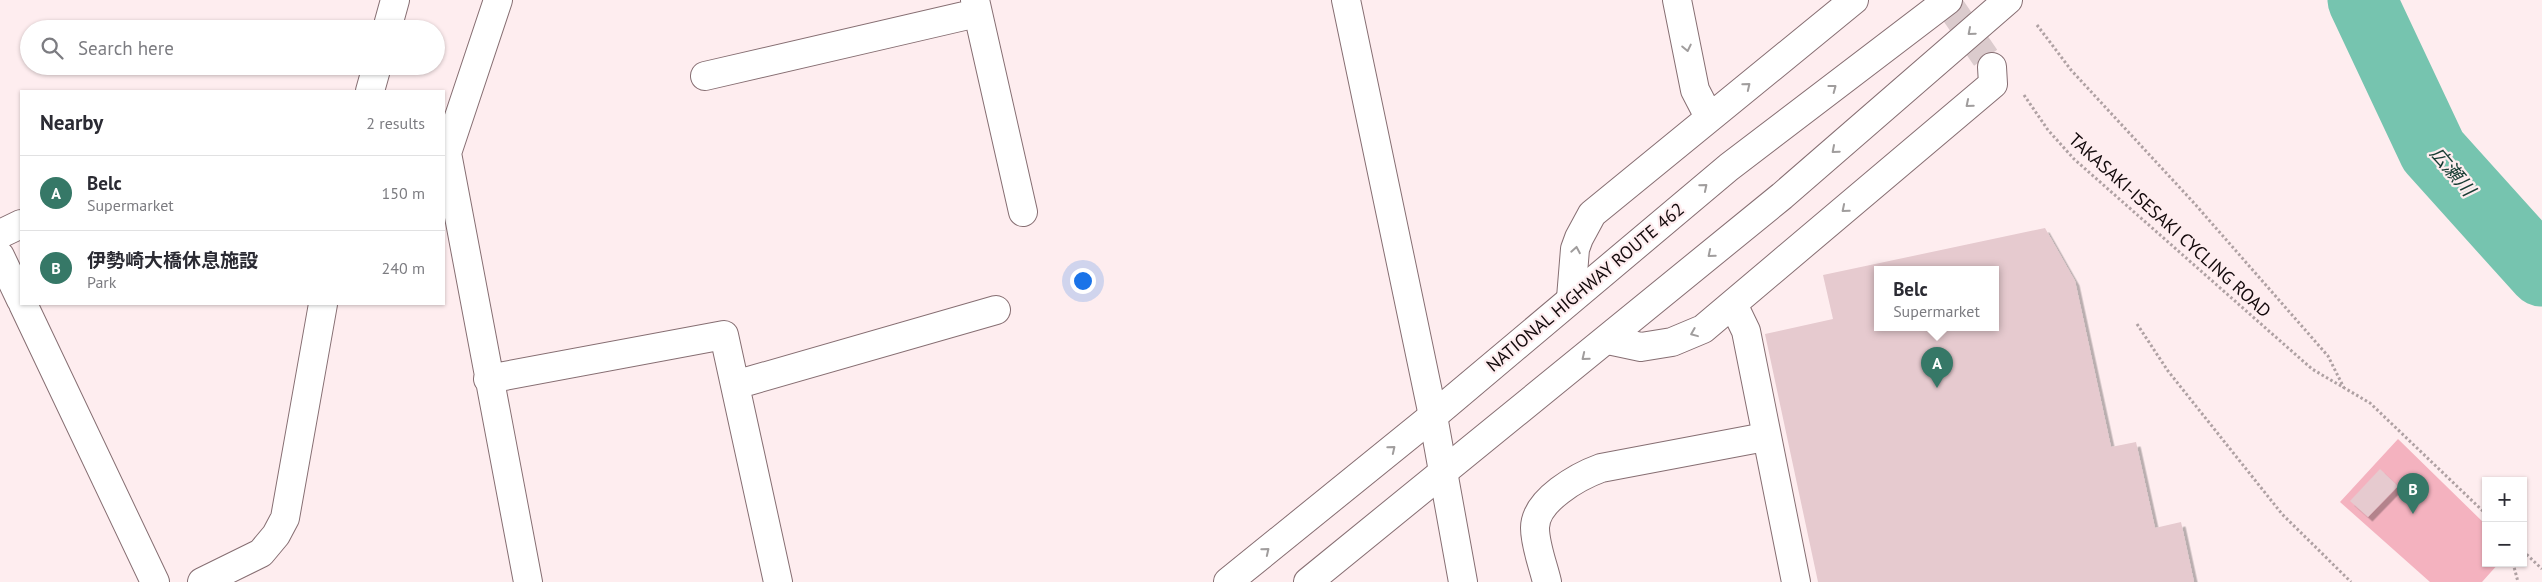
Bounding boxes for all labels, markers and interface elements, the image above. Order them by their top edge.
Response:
search box [20,20,445,75]
one-way arrow [1968,26,1977,35]
icon: search [38,34,66,62]
text: Search here [78,36,174,60]
one-way arrow [1681,43,1691,52]
one-way arrow [1741,84,1750,92]
one-way arrow [1827,85,1837,94]
one-way arrow [1966,99,1975,107]
text: Nearby [40,109,103,136]
text: 2 results [366,113,425,133]
street label: TAKASAKI-ISESAKI CYCLING ROAD [2064,128,2276,322]
water label: 広瀬川 [2425,141,2482,202]
one-way arrow [1832,144,1841,153]
text: Belc [87,171,122,195]
text: A [51,183,61,203]
text: 150 m [382,183,425,203]
one-way arrow [1699,184,1708,193]
text: Supermarket [87,195,174,215]
street label: NATIONAL HIGHWAY ROUTE 462 [1481,197,1689,377]
one-way arrow [1842,204,1851,212]
one-way arrow [1571,246,1581,254]
text: 伊勢崎大橋休息施設 [87,248,258,272]
one-way arrow [1708,249,1717,257]
text: B [51,258,61,278]
text: 240 m [382,258,425,278]
popup [1874,266,1999,331]
your location [1070,268,1096,294]
text: Park [87,272,116,292]
text: Belc [1893,277,1928,301]
text: Supermarket [1893,301,1980,321]
one-way arrow [1690,327,1699,337]
pin: A [1921,347,1953,388]
one-way arrow [1582,352,1591,361]
one-way arrow [1386,446,1395,454]
pin: B [2397,473,2429,514]
map controls [2482,477,2527,567]
button: + [2482,477,2527,522]
button: − [2482,522,2527,567]
one-way arrow [1260,549,1269,557]

